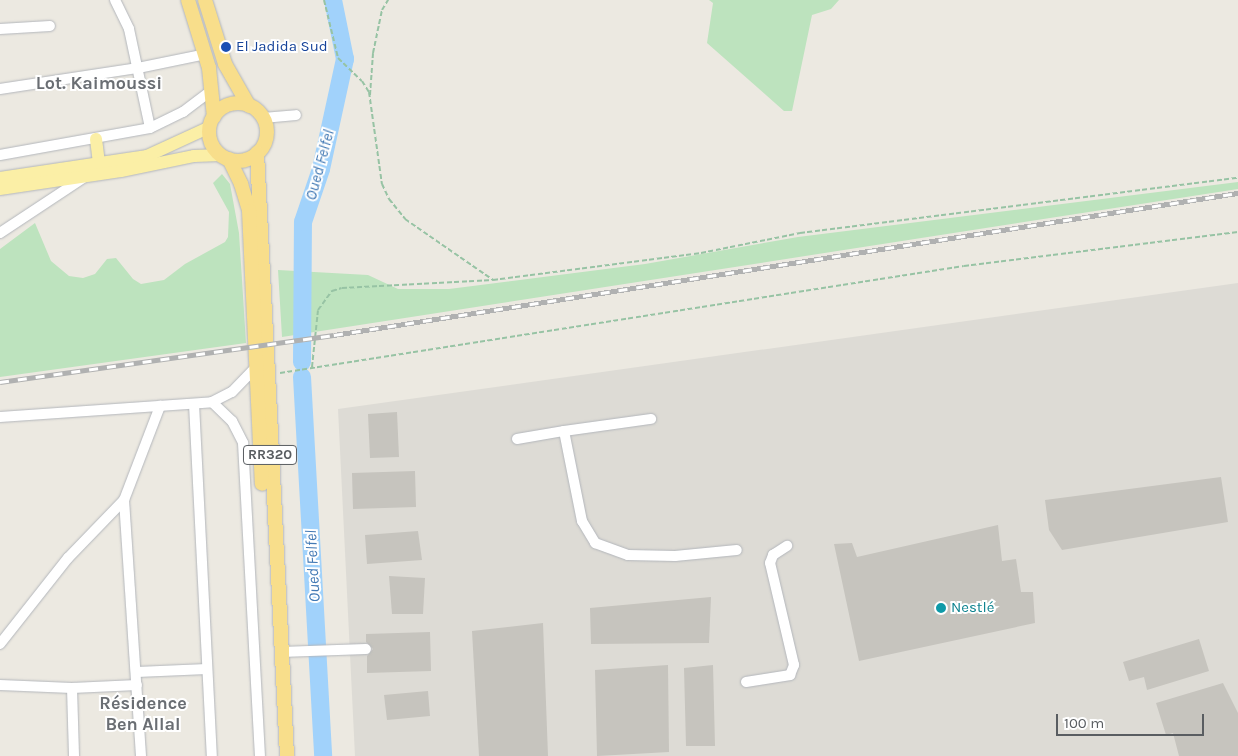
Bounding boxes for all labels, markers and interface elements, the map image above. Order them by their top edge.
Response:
place label: El Jadida Sud [236,38,328,56]
marker: El Jadida Sud [220,41,232,53]
district label: Lot. Kaimoussi [36,72,162,94]
water label: Oued Felfel [301,128,339,202]
road number: RR320 [242,444,298,466]
water label: Oued Felfel [302,529,324,603]
place label: Nestlé [951,599,994,617]
marker: Nestlé [935,602,947,614]
district label: Résidence Ben Allal [99,693,187,736]
scale bar [1058,704,1206,736]
text: 100 m [1064,714,1104,732]

